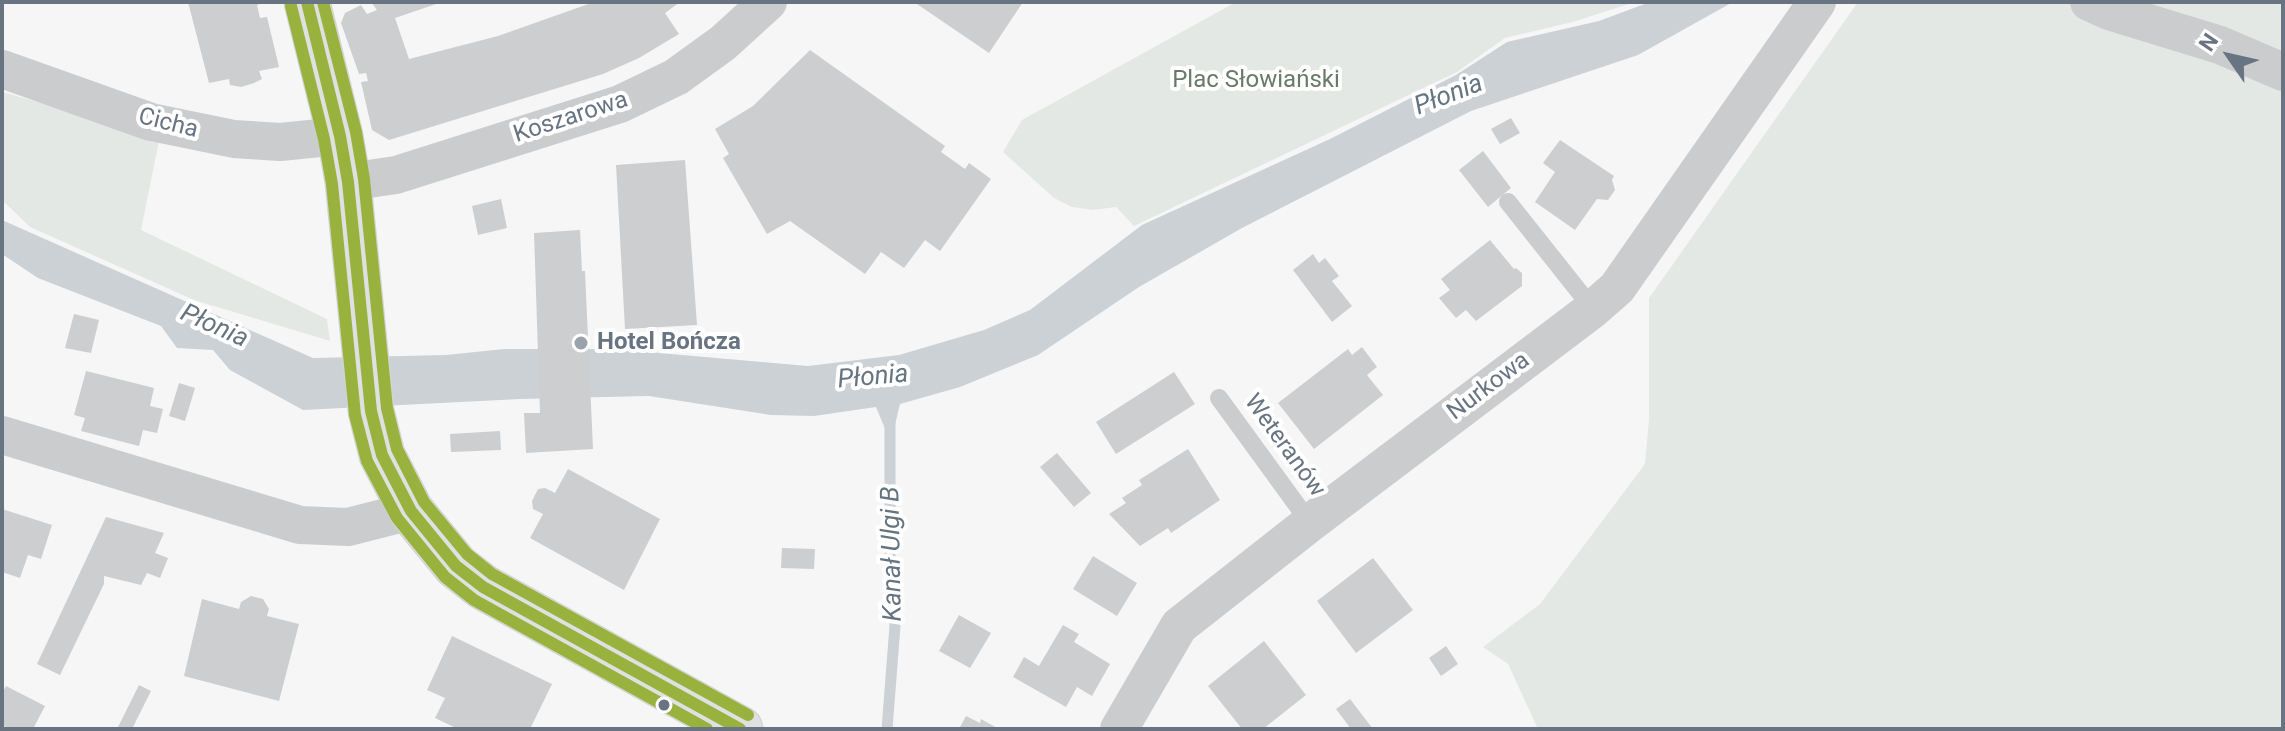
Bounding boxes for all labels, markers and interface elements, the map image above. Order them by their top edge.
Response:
north arrow [2189,16,2269,96]
text: N [2194,29,2223,56]
park label: Plac Słowiański [1172,67,1340,95]
water label: Płonia [1410,69,1488,123]
street label: Koszarowa [510,86,632,150]
street label: Cicha [135,103,201,145]
water label: Płonia [175,298,253,356]
place label: Hotel Bończa [597,329,741,357]
marker: Hotel Bończa [572,334,590,352]
street label: Nurkowa [1442,347,1536,427]
water label: Płonia [836,359,910,397]
street label: Weteranów [1237,389,1331,503]
water label: Kanał Ulgi B [876,486,910,622]
unlabelled marker [656,697,672,713]

